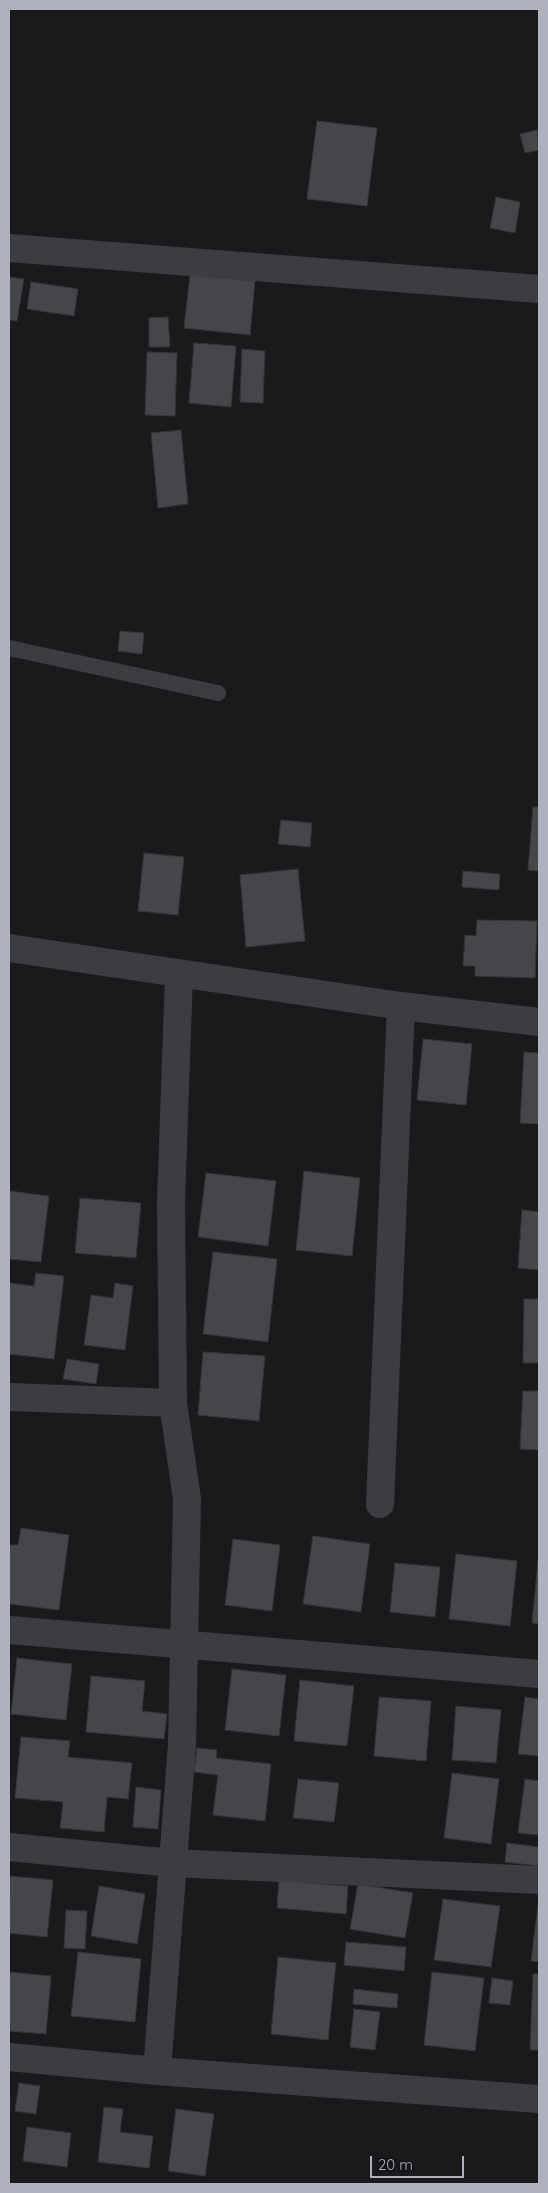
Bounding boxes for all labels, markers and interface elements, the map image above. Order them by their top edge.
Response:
scale bar [373,2146,467,2178]
text: 20 m [378,2155,413,2174]

